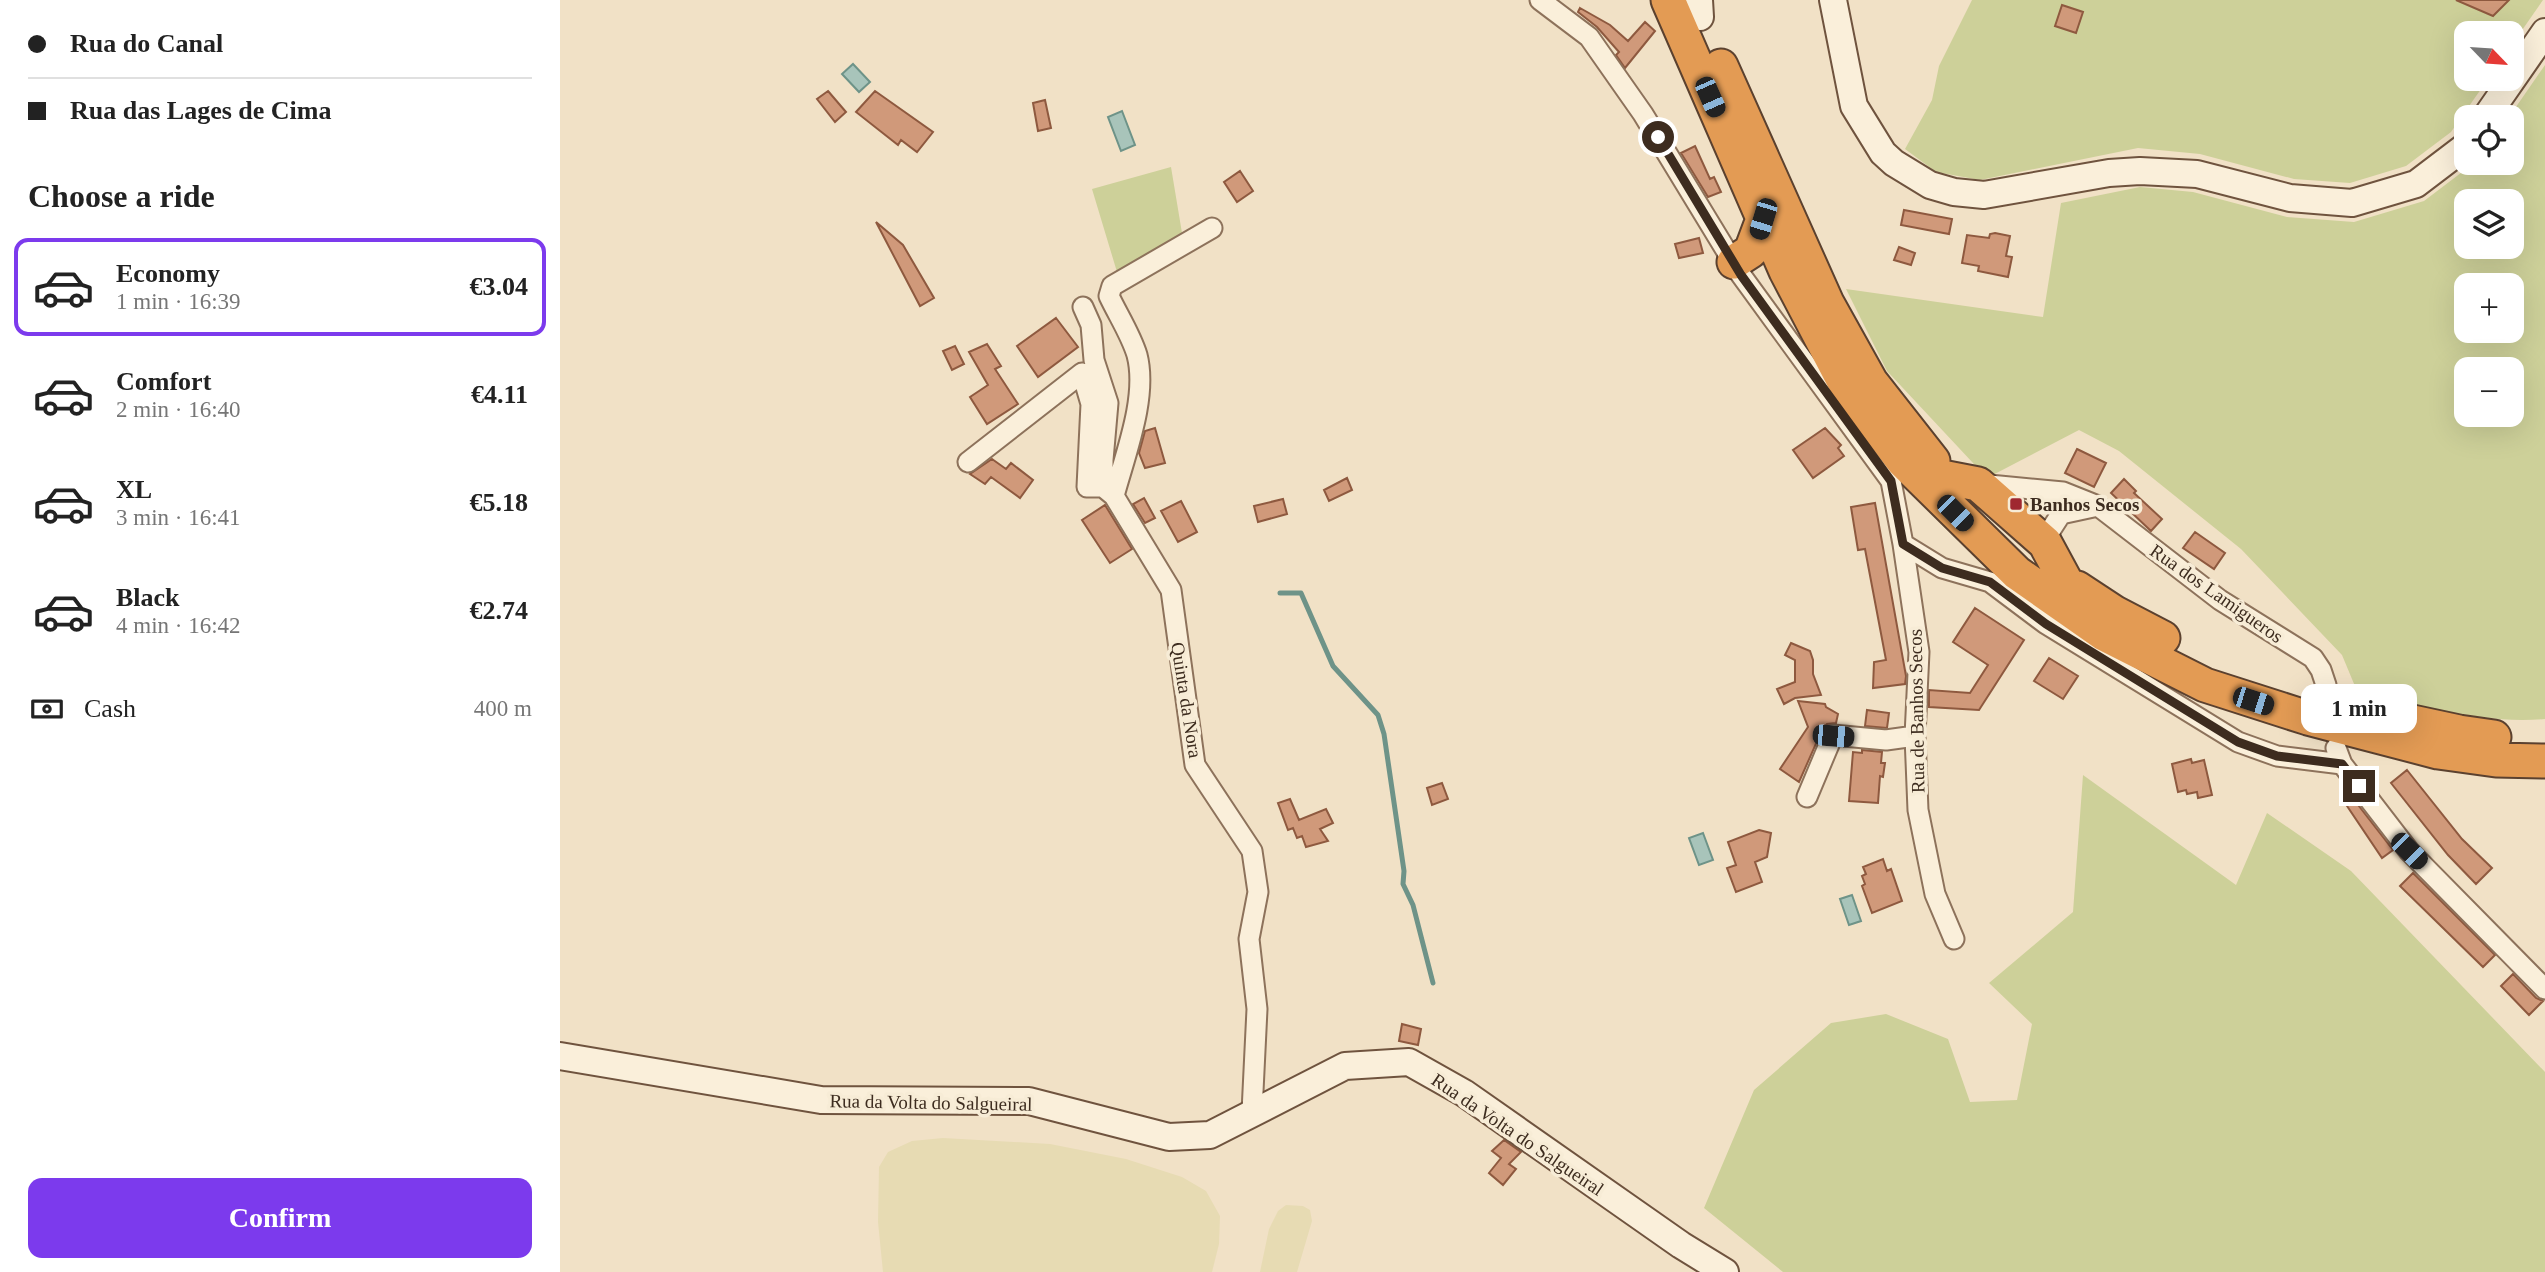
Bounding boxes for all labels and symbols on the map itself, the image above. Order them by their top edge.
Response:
north arrow [2454,21,2524,91]
car [1692,74,1729,120]
route start [1642,121,1674,153]
car [1747,196,1780,242]
car [1933,491,1978,535]
place label: Banhos Secos [2030,494,2139,515]
marker: Banhos Secos [2008,496,2024,512]
street label: Rua dos Lamigueros [2146,540,2287,647]
street label: Rua de Banhos Secos [1905,629,1928,793]
street label: Quinta da Nora [1167,641,1206,760]
callout: 1 min [2301,684,2417,734]
car [2230,685,2277,717]
car [1812,724,1855,748]
route end [2343,770,2375,802]
car [2387,829,2432,873]
street label: Rua da Volta do Salgueiral [1428,1069,1608,1200]
street label: Rua da Volta do Salgueiral [829,1090,1033,1115]

